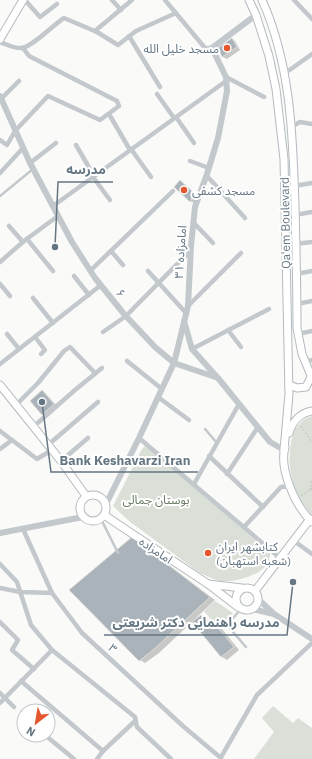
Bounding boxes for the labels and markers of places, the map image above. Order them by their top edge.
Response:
place label: مسجد خلیل الله [143,41,219,56]
marker: مسجد خلیل الله [222,43,232,53]
callout: مدرسه [58,157,113,182]
place label: مسجد کشفی [192,183,255,198]
marker: مسجد کشفی [179,185,189,195]
callout: Bank Keshavarzi Iran [51,447,198,472]
place label: کتابشهر ایران (شعبه استهبان) [216,539,291,568]
marker: کتابشهر ایران (شعبه استهبان) [203,548,213,558]
callout: مدرسه راهنمایی دکتر شریعتی [104,610,287,635]

